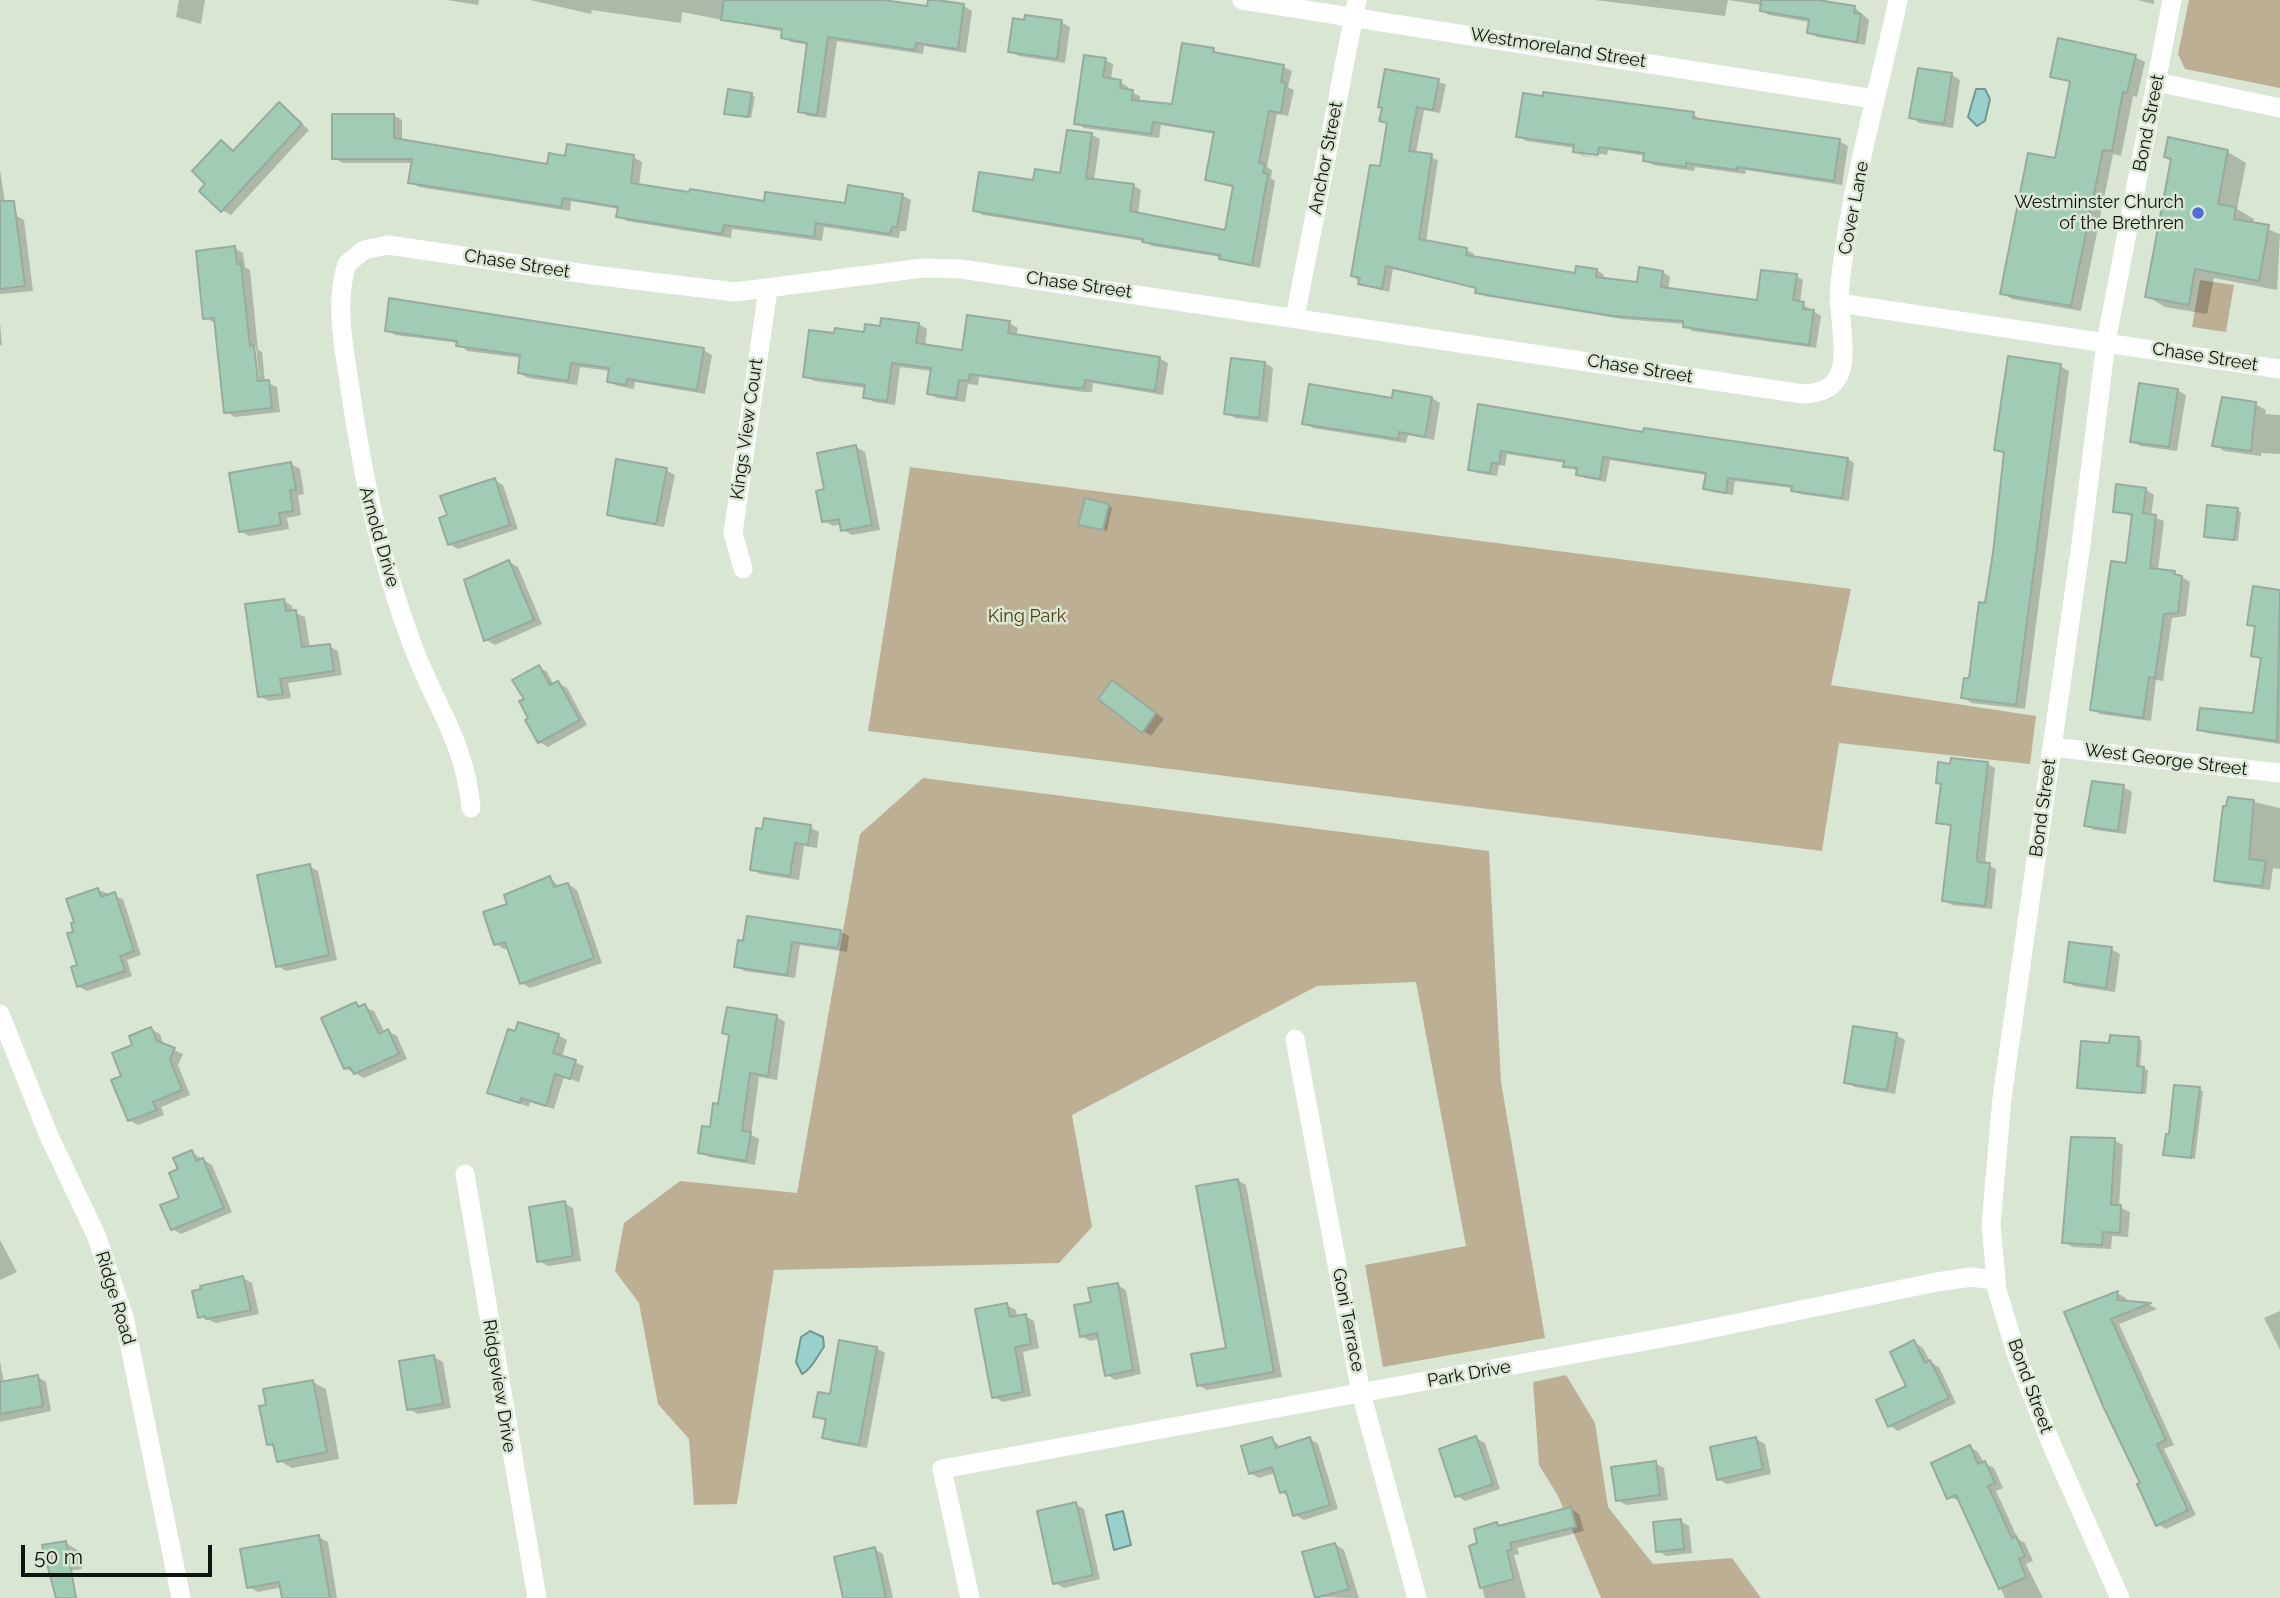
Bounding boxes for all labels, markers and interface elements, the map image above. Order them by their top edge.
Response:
street label: Westmoreland Street [1469,23,1647,73]
street label: Bond Street [2129,72,2169,174]
street label: Anchor Street [1304,100,1348,216]
street label: Cover Lane [1834,159,1874,257]
place label: Westminster Church of the Brethren [2014,192,2184,234]
marker: Westminster Church of the Brethren [2190,205,2206,221]
street label: Chase Street [463,245,571,283]
street label: Chase Street [1025,267,1133,303]
street label: Chase Street [2151,338,2259,376]
street label: Chase Street [1586,350,1694,388]
street label: Kings View Court [726,357,768,501]
street label: Arnold Drive [354,484,404,590]
park label: King Park [988,606,1066,628]
street label: West George Street [2083,739,2249,781]
street label: Bond Street [2025,758,2061,858]
street label: Ridge Road [91,1249,139,1347]
street label: Goni Terrace [1327,1266,1369,1374]
street label: Ridgeview Drive [478,1318,520,1454]
street label: Bond Street [2003,1336,2057,1436]
street label: Park Drive [1426,1356,1512,1392]
scale bar [24,1532,215,1576]
text: 50 m [34,1544,83,1569]

